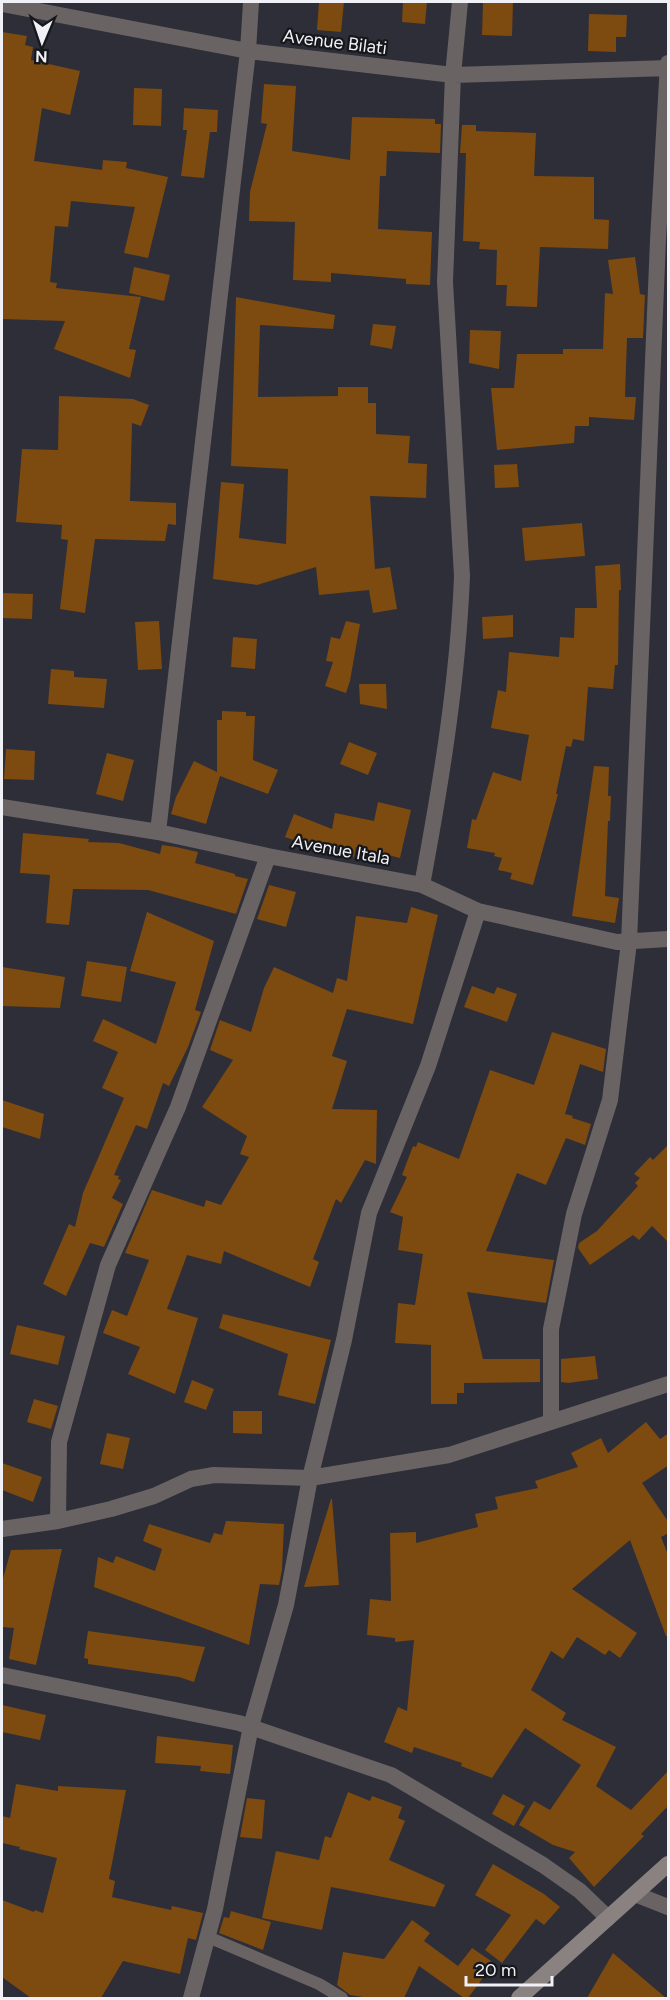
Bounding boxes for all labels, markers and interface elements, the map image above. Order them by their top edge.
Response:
north arrow [12,12,72,72]
street label: Avenue Bilati [282,25,388,59]
text: N [35,47,48,66]
street label: Avenue Itala [290,831,392,869]
scale bar [466,1949,552,1987]
text: 20 m [475,1959,516,1981]

